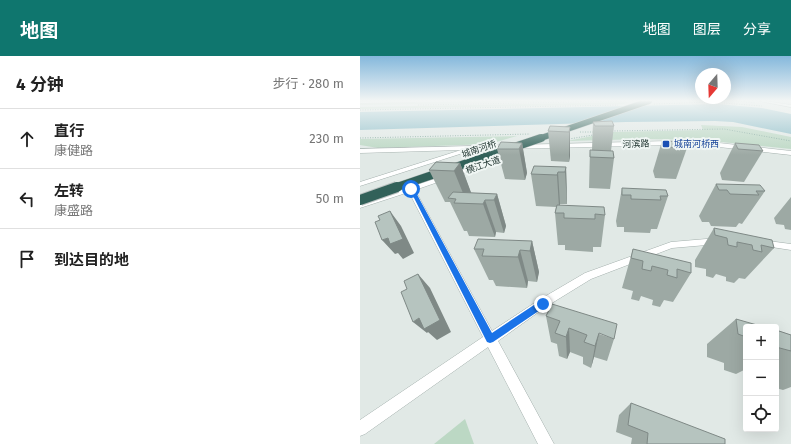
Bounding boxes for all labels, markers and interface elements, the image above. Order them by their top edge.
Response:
text: 地图 [20,19,58,42]
text: 地图 [643,21,671,38]
text: 图层 [693,21,721,38]
text: 分享 [743,21,771,38]
north arrow [695,68,731,104]
text: 4 分钟 [16,74,64,95]
text: 步行 · 280 m [273,76,344,91]
text: 直行 [54,122,84,140]
icon: ahead [16,128,38,150]
text: 230 m [309,131,344,146]
street label: 城南河桥 [460,138,499,160]
street label: 河滨路 [622,139,650,149]
marker: 城南河桥西 [661,139,671,149]
place label: 城南河桥西 [674,139,719,149]
text: 康健路 [54,143,93,158]
street label: 横江大道 [464,154,502,176]
route start [402,180,420,198]
text: 左转 [54,182,84,200]
icon: left [16,188,38,210]
text: 50 m [316,191,344,206]
text: 康盛路 [54,203,93,218]
icon: arrive [16,248,38,270]
text: 到达目的地 [54,251,129,269]
route end [534,295,552,313]
map controls [743,324,779,432]
button: + [743,324,779,360]
button: − [743,360,779,396]
button: locate [743,396,779,432]

